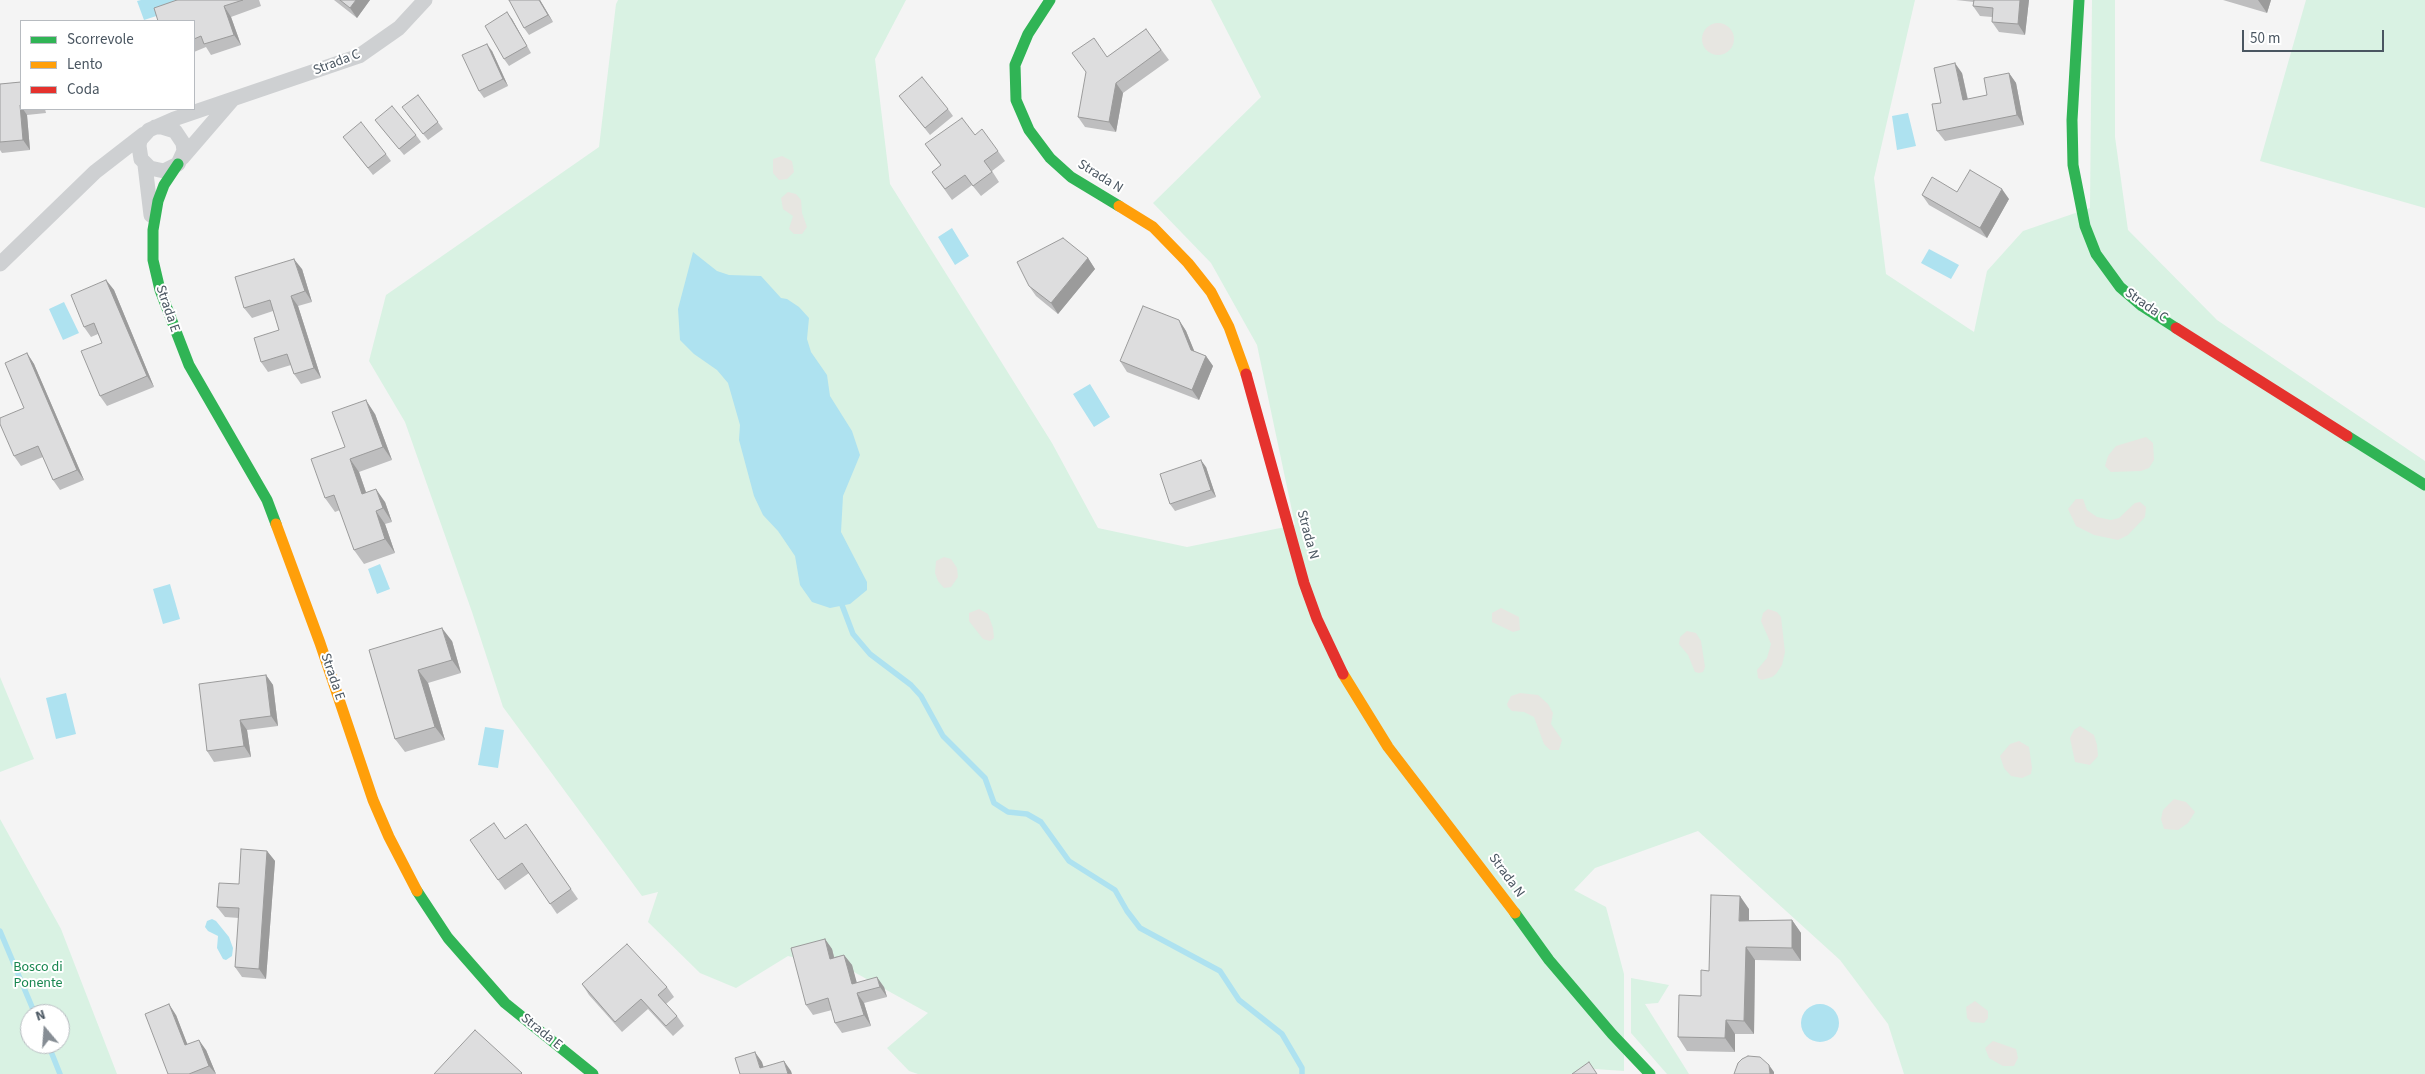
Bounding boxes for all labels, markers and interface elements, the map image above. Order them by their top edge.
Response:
legend [20,20,195,110]
scale bar [2245,20,2388,52]
text: 50 m [2250,28,2280,49]
text: Scorrevole [67,29,134,50]
street label: Strada C [311,46,363,80]
text: Lento [67,54,103,75]
text: Coda [67,79,100,100]
street label: Strada N [1074,157,1126,197]
street label: Strada E [151,283,183,335]
street label: Strada C [2121,285,2171,327]
street label: Strada N [1292,509,1322,561]
street label: Strada E [316,651,348,703]
street label: Strada N [1484,851,1528,901]
park label: Bosco di Ponente [13,960,63,992]
north arrow [20,1004,70,1054]
text: N [33,1005,48,1027]
street label: Strada E [517,1010,565,1054]

